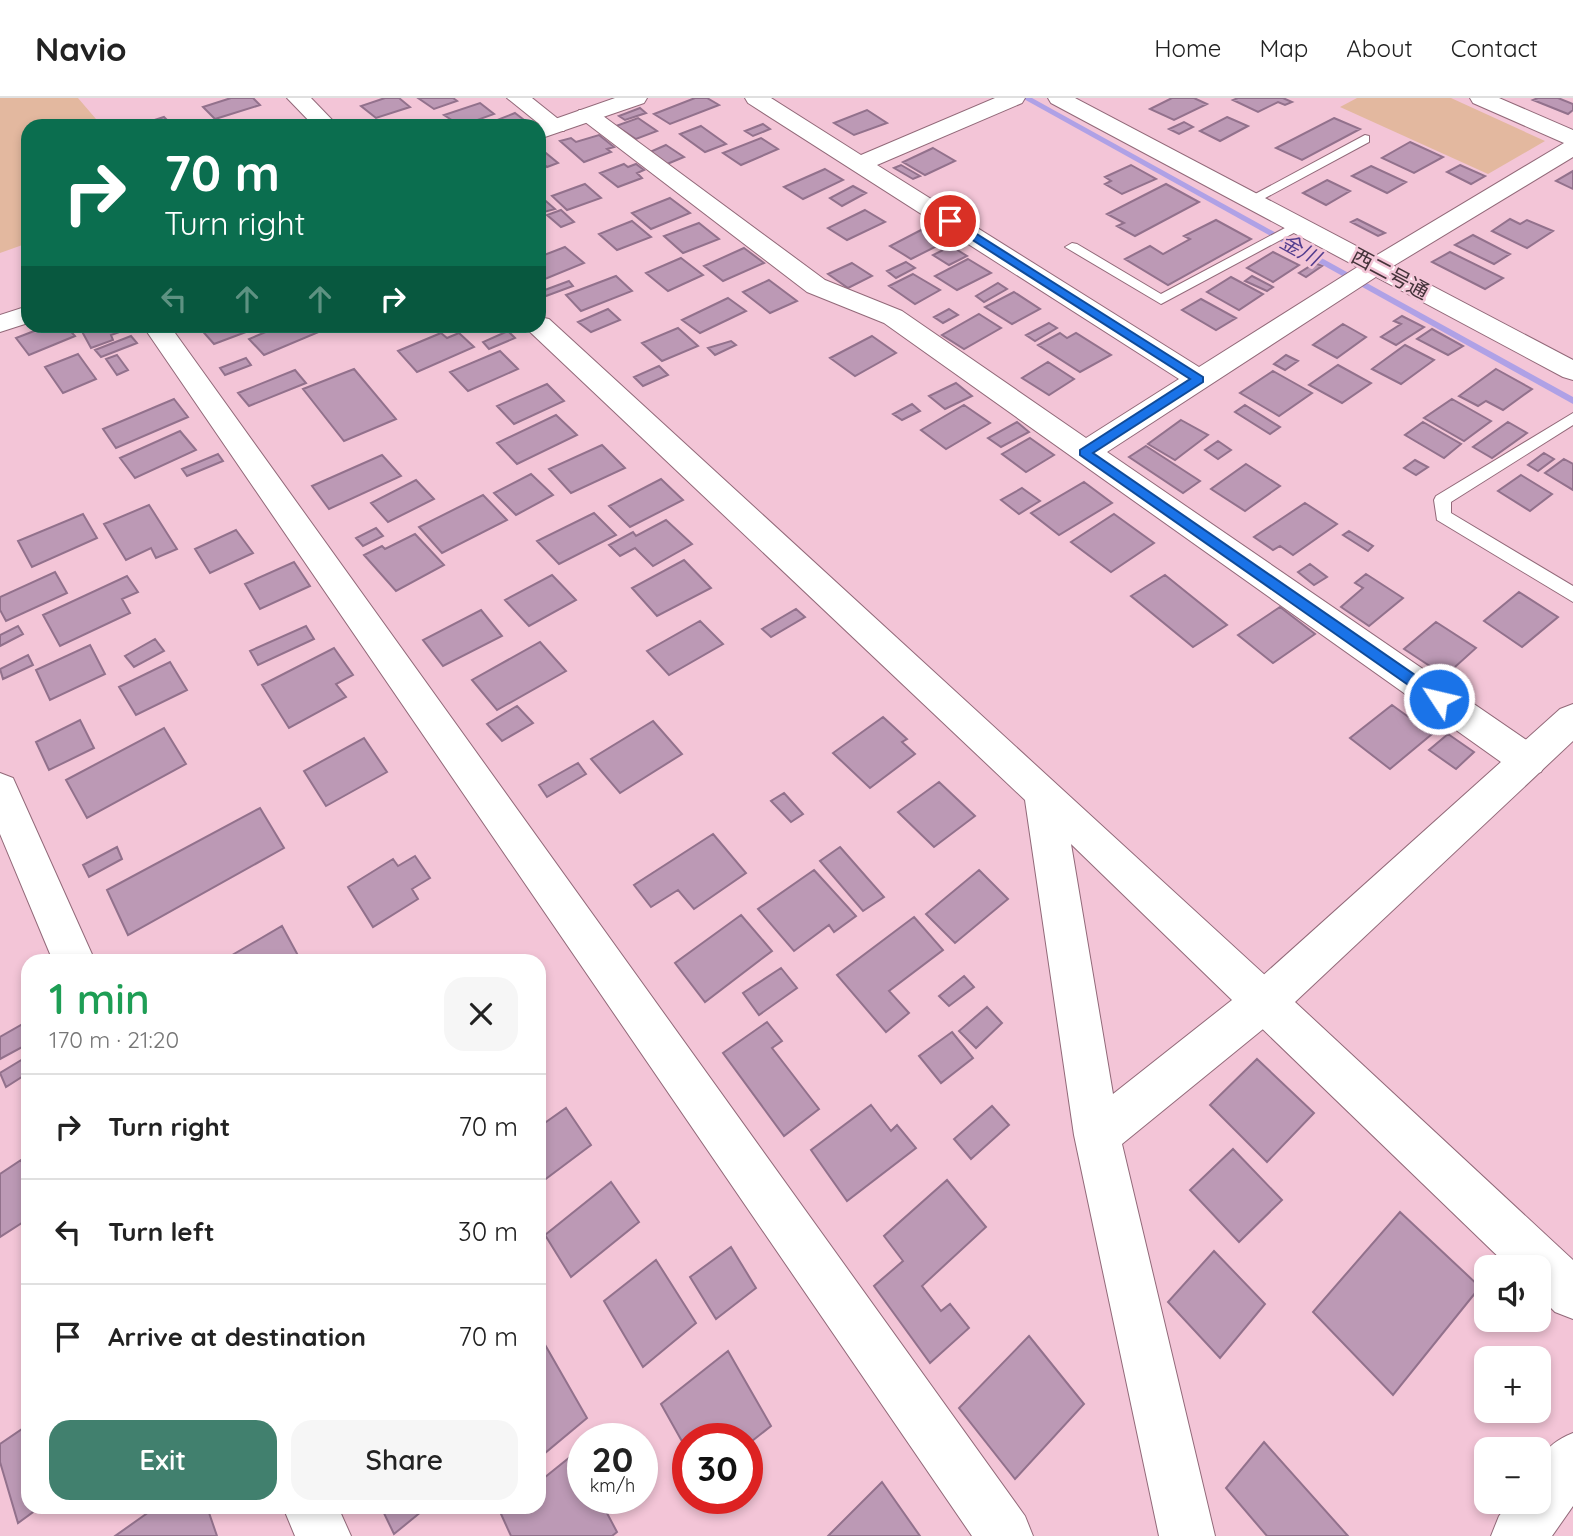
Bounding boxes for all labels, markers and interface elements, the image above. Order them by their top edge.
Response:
text: Navio [35,28,127,69]
text: Home [1154,33,1221,63]
text: Map [1259,33,1308,63]
text: About [1346,33,1413,63]
text: Contact [1451,33,1538,63]
text: 70 m [164,142,280,203]
icon: right [49,147,140,238]
pin [920,191,980,251]
icon: arrive [931,202,969,240]
text: Turn right [164,203,305,243]
water label: 金川 [1276,228,1327,272]
street label: 西二号通 [1347,242,1434,304]
icon: left [155,280,193,318]
icon: ahead [228,280,266,318]
icon: ahead [301,280,339,318]
icon: right [374,280,412,318]
position arrow [1402,662,1476,736]
text: 1 min [49,972,150,1025]
button: close [444,977,518,1051]
text: 170 m · 21:20 [49,1025,179,1054]
icon: right [49,1108,87,1146]
text: Turn right [108,1110,230,1143]
text: 70 m [458,1110,518,1143]
icon: left [49,1213,87,1251]
text: Turn left [108,1215,215,1248]
text: 30 m [458,1215,518,1248]
map controls [1474,1255,1551,1514]
button: sound [1474,1255,1551,1332]
icon: arrive [49,1318,87,1356]
text: Arrive at destination [108,1320,366,1353]
text: 70 m [458,1320,518,1353]
button: + [1474,1346,1551,1423]
button: Exit [49,1420,277,1500]
button: Share [291,1420,518,1500]
speed limit sign: 30 [672,1423,763,1514]
text: 20 [592,1437,633,1481]
button: − [1474,1437,1551,1514]
text: km/h [590,1474,635,1497]

